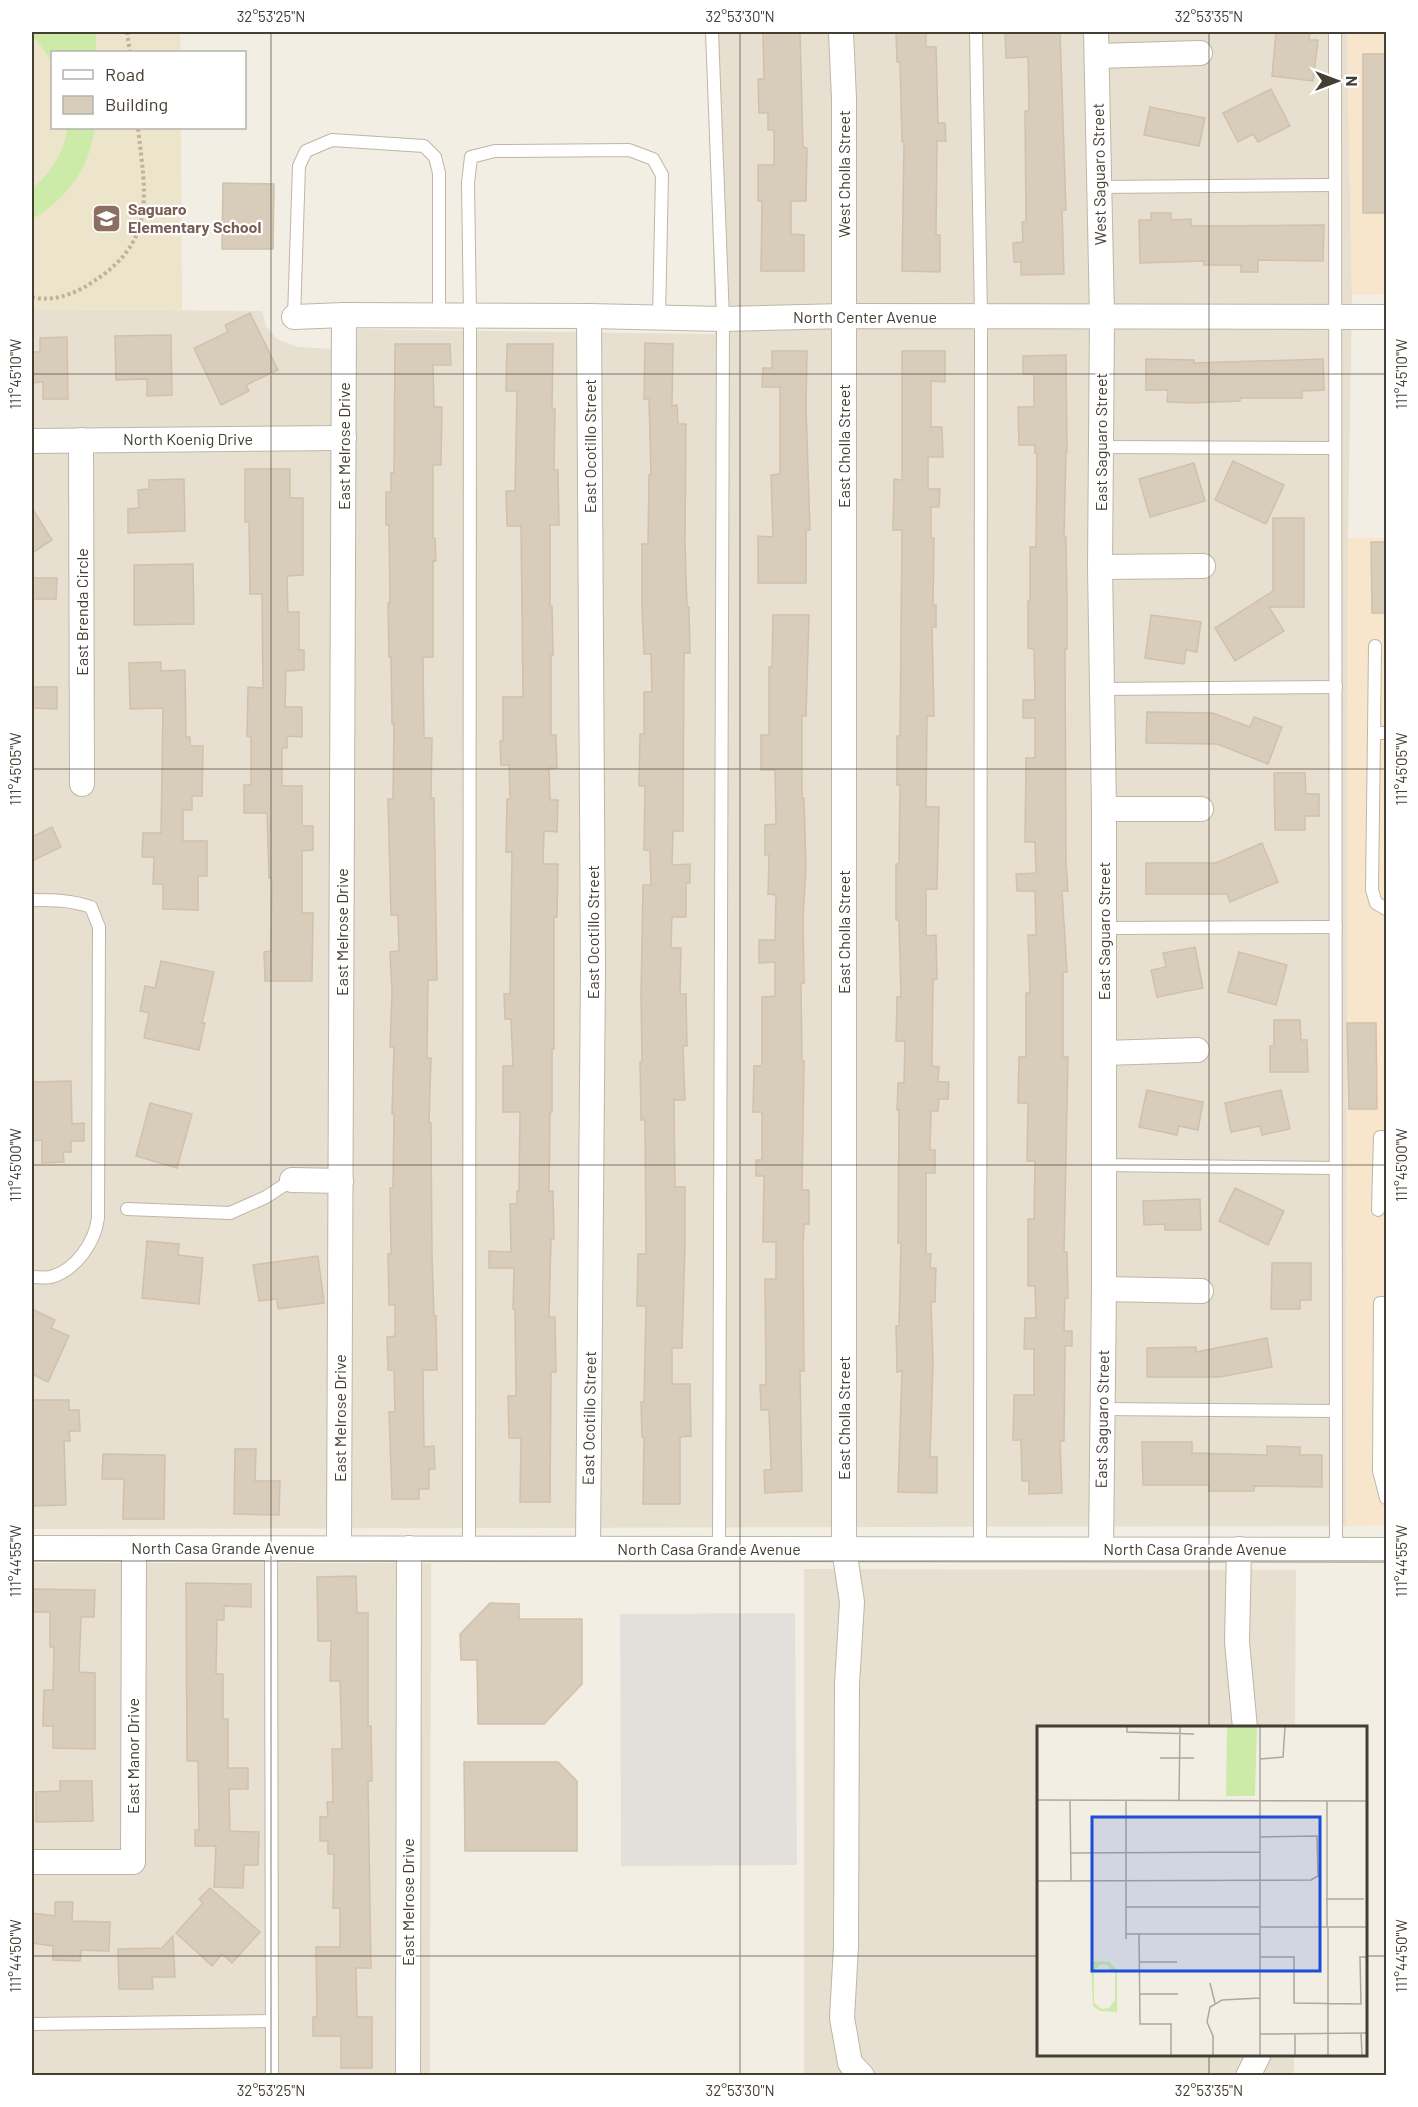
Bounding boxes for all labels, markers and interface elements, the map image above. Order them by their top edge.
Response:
text: 32°53'25"N [237,7,305,25]
text: 32°53'30"N [705,7,775,25]
text: 32°53'35"N [1175,7,1243,25]
legend [51,51,246,129]
north arrow [1307,51,1367,111]
text: Road [105,63,145,85]
text: N [1343,76,1362,86]
text: Building [105,93,168,115]
street label: West Saguaro Street [1088,103,1109,245]
street label: West Cholla Street [834,110,853,238]
place label: Saguaro Elementary School [128,199,262,236]
school or university icon: Saguaro Elementary School [91,202,123,234]
street label: North Center Avenue [793,307,937,326]
text: 111°45'10"W [6,339,24,409]
text: 111°45'10"W [1392,339,1410,409]
street label: East Saguaro Street [1091,373,1110,511]
street label: East Ocotillo Street [580,379,599,513]
street label: East Melrose Drive [334,382,353,510]
street label: East Cholla Street [834,384,853,508]
street label: North Koenig Drive [123,429,253,448]
street label: East Brenda Circle [72,548,91,676]
text: 111°45'05"W [6,733,24,805]
text: 111°45'05"W [1392,733,1410,805]
street label: East Saguaro Street [1094,862,1113,1000]
street label: East Ocotillo Street [583,865,602,999]
street label: East Melrose Drive [332,868,351,996]
street label: East Cholla Street [834,870,853,994]
text: 111°45'00"W [6,1128,24,1202]
text: 111°45'00"W [1392,1128,1410,1202]
street label: East Saguaro Street [1091,1349,1112,1489]
street label: East Ocotillo Street [578,1351,599,1485]
street label: East Melrose Drive [330,1354,349,1482]
street label: East Cholla Street [834,1356,853,1480]
text: 111°44'55"W [6,1525,24,1597]
text: 111°44'55"W [1392,1525,1410,1597]
street label: North Casa Grande Avenue [131,1538,315,1557]
street label: North Casa Grande Avenue [617,1539,801,1558]
street label: North Casa Grande Avenue [1103,1539,1287,1558]
street label: East Manor Drive [123,1698,142,1814]
inset map [1037,1726,1367,2056]
street label: East Melrose Drive [398,1838,417,1966]
text: 111°44'50"W [6,1919,24,1993]
text: 111°44'50"W [1392,1919,1410,1993]
text: 32°53'25"N [237,2081,305,2099]
text: 32°53'30"N [705,2081,775,2099]
text: 32°53'35"N [1175,2081,1243,2099]

